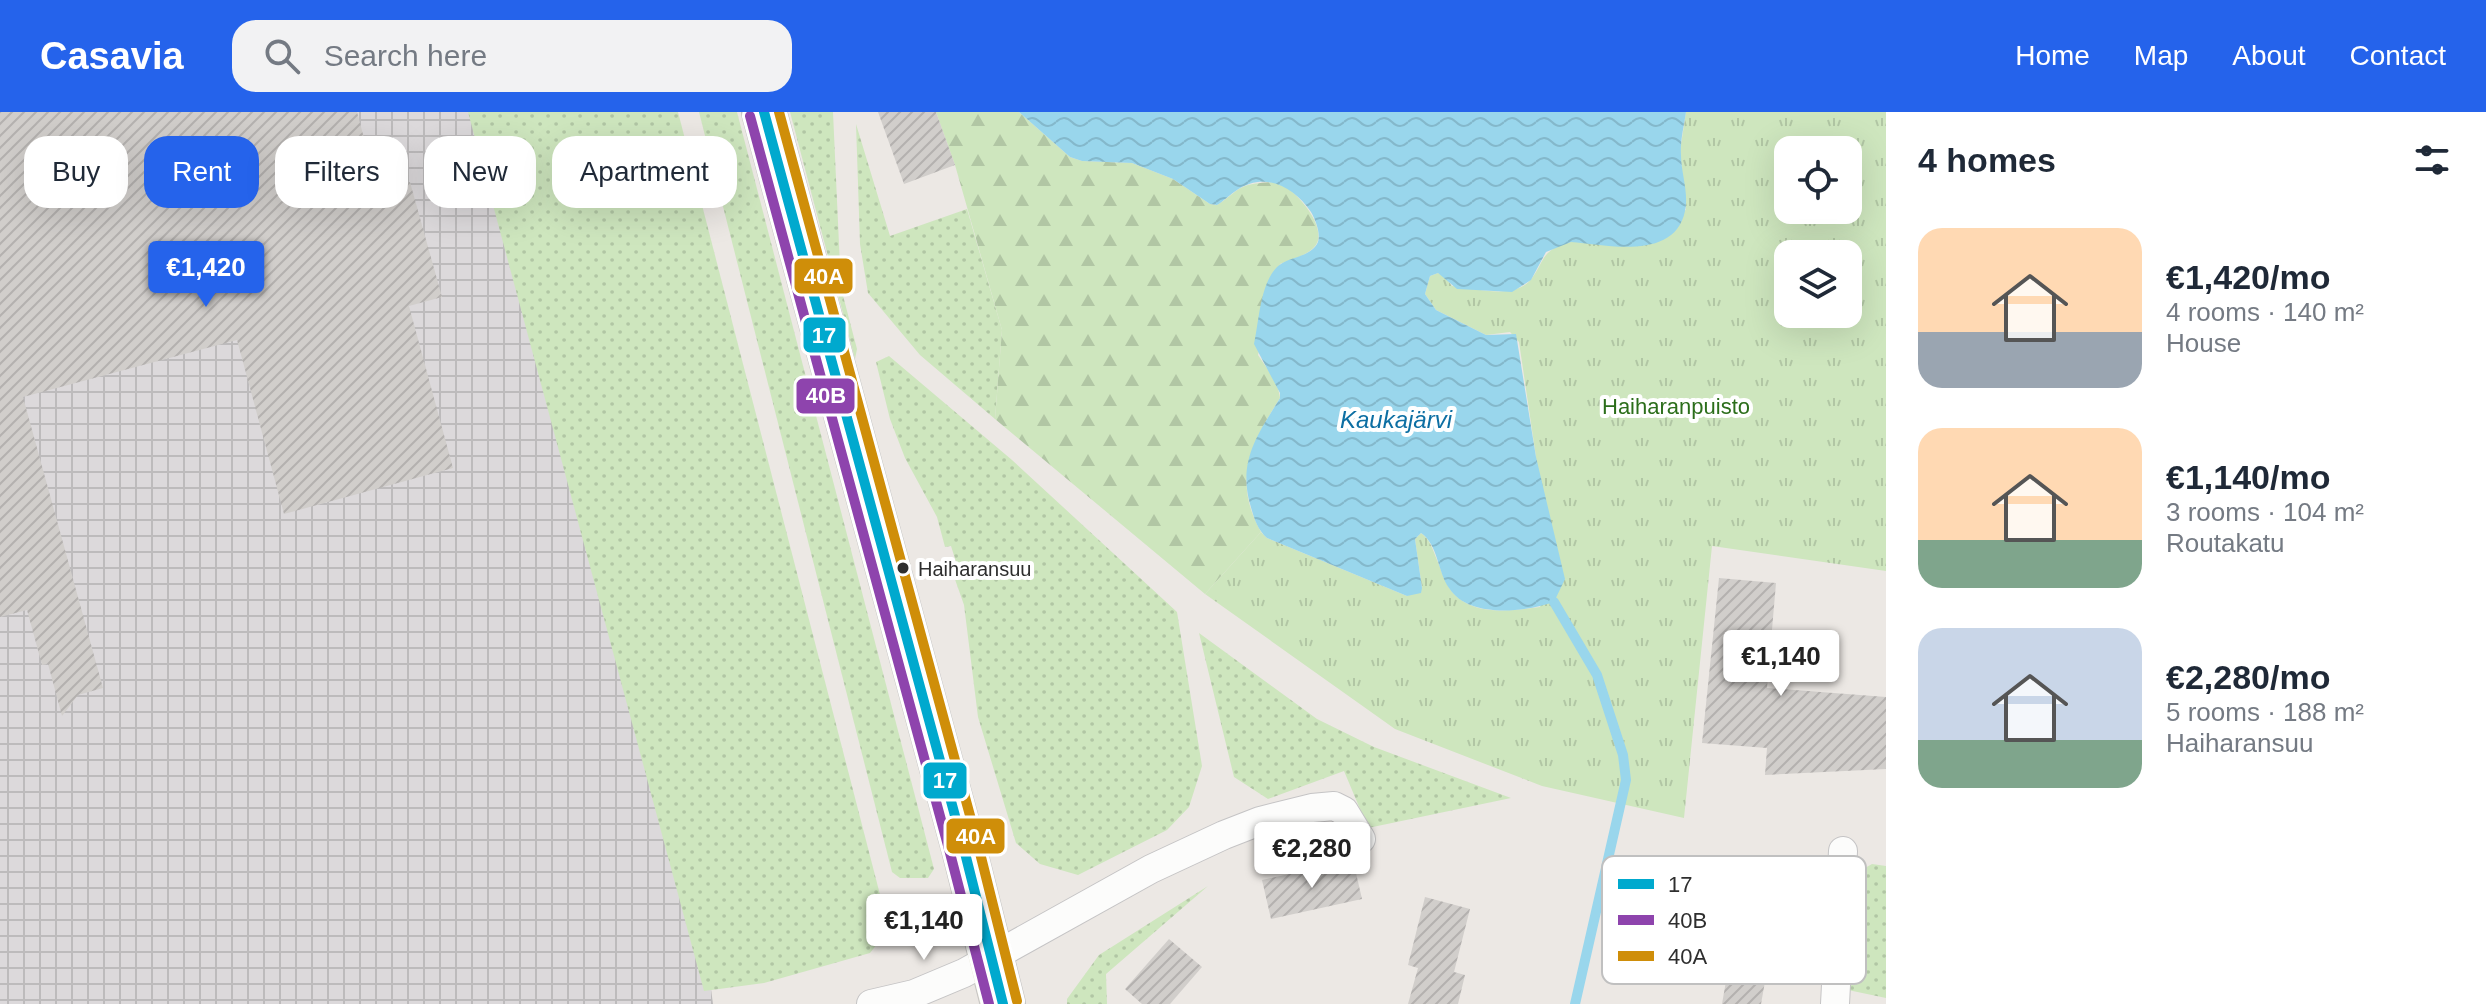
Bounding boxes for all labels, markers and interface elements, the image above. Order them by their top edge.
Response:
search box [232,20,792,92]
icon: search [260,34,304,78]
text: Casavia [40,35,184,77]
text: Search here [324,39,487,72]
text: Home [2015,40,2090,71]
text: Map [2134,40,2188,71]
text: About [2232,40,2306,71]
text: Contact [2350,40,2446,71]
chip: Buy [24,136,128,208]
chip: Rent [144,136,259,208]
chip: Filters [275,136,408,208]
chip: New [424,136,536,208]
chip: Apartment [552,136,737,208]
map controls [1774,136,1862,328]
button: locate [1774,136,1862,224]
icon: filters [2410,138,2454,182]
text: 4 homes [1918,141,2056,179]
button: layers [1774,240,1862,328]
pin: €1,420 [141,241,271,309]
text: €1,420 [166,252,246,282]
line badge: 40A [793,257,854,295]
text: €1,420/mo [2166,258,2330,296]
icon: home [1982,260,2078,356]
text: 40A [804,264,844,289]
text: 4 rooms · 140 m² [2166,297,2364,327]
line badge: 17 [802,316,847,354]
text: 17 [812,323,836,348]
text: House [2166,328,2241,358]
line badge: 40B [795,377,856,415]
text: 40B [806,383,846,408]
park label: Haiharanpuisto [1602,394,1750,419]
water label: Kaukajärvi [1340,406,1453,433]
text: €1,140/mo [2166,458,2330,496]
icon: home [1982,460,2078,556]
text: 3 rooms · 104 m² [2166,497,2364,527]
text: Routakatu [2166,528,2285,558]
place label: Haiharansuu [918,558,1031,580]
marker: Haiharansuu [895,560,911,576]
pin: €1,140 [1716,630,1846,698]
text: €1,140 [1741,641,1821,671]
text: €2,280/mo [2166,658,2330,696]
icon: home [1982,660,2078,756]
text: 5 rooms · 188 m² [2166,697,2364,727]
text: Haiharansuu [2166,728,2313,758]
line badge: 17 [922,761,968,800]
text: 17 [933,768,957,793]
line badge: 40A [945,817,1006,855]
pin: €2,280 [1247,822,1377,890]
text: 40A [956,824,996,849]
text: €2,280 [1272,833,1352,863]
legend [1602,856,1866,984]
text: 17 [1668,872,1692,897]
pin: €1,140 [859,894,989,962]
text: €1,140 [884,905,964,935]
text: 40B [1668,908,1707,933]
text: 40A [1668,944,1707,969]

